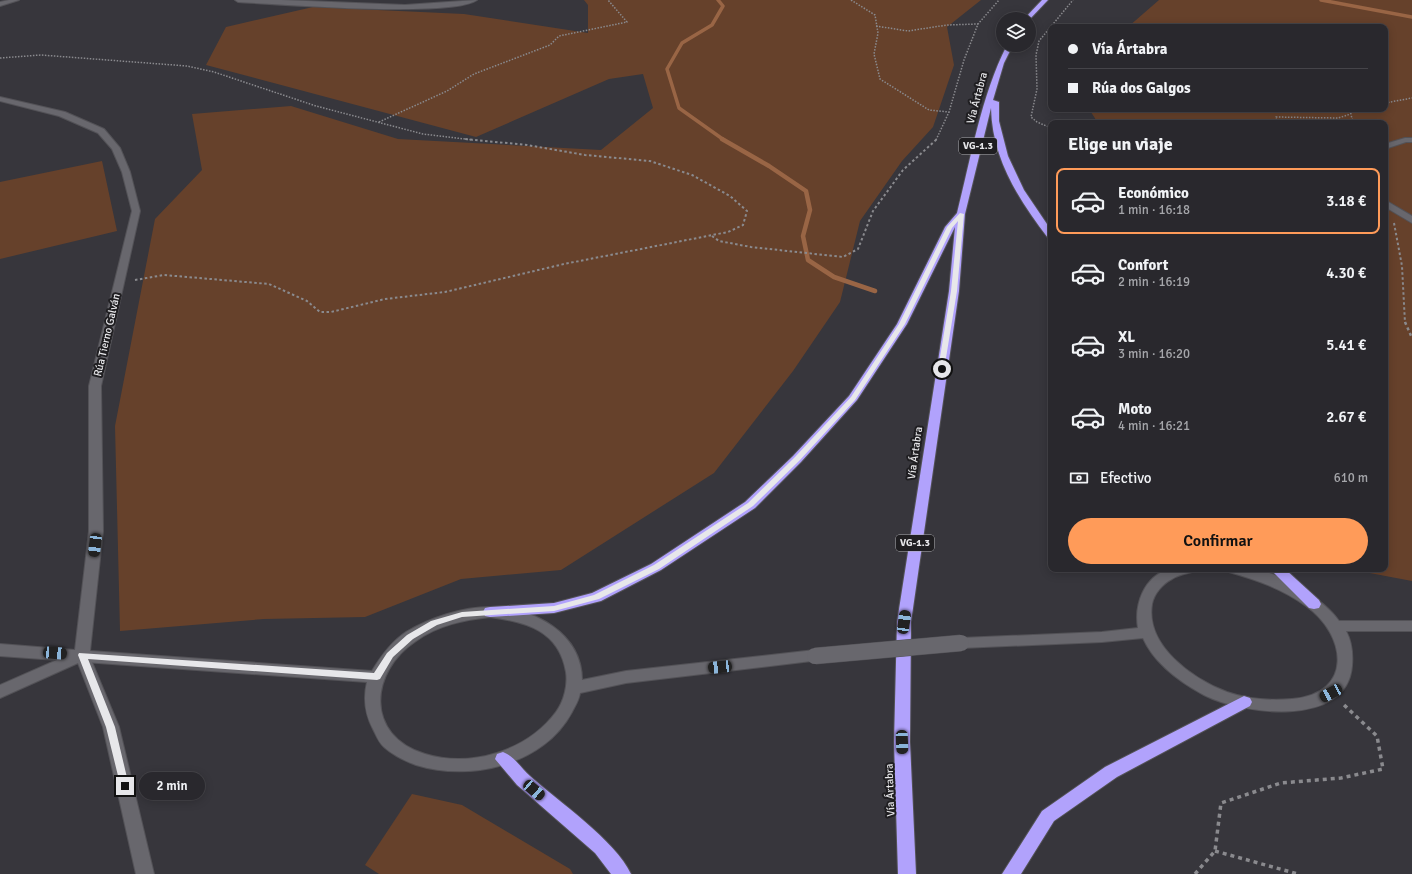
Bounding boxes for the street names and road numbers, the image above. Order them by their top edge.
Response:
street label: Vía Ártabra [963,70,990,125]
road number: VG-1.3 [959,138,997,154]
street label: Rúa Tierno Galván [91,292,123,378]
street label: Vía Ártabra [904,425,925,480]
road number: VG-1.3 [896,535,934,551]
street label: Vía Ártabra [882,763,897,817]

